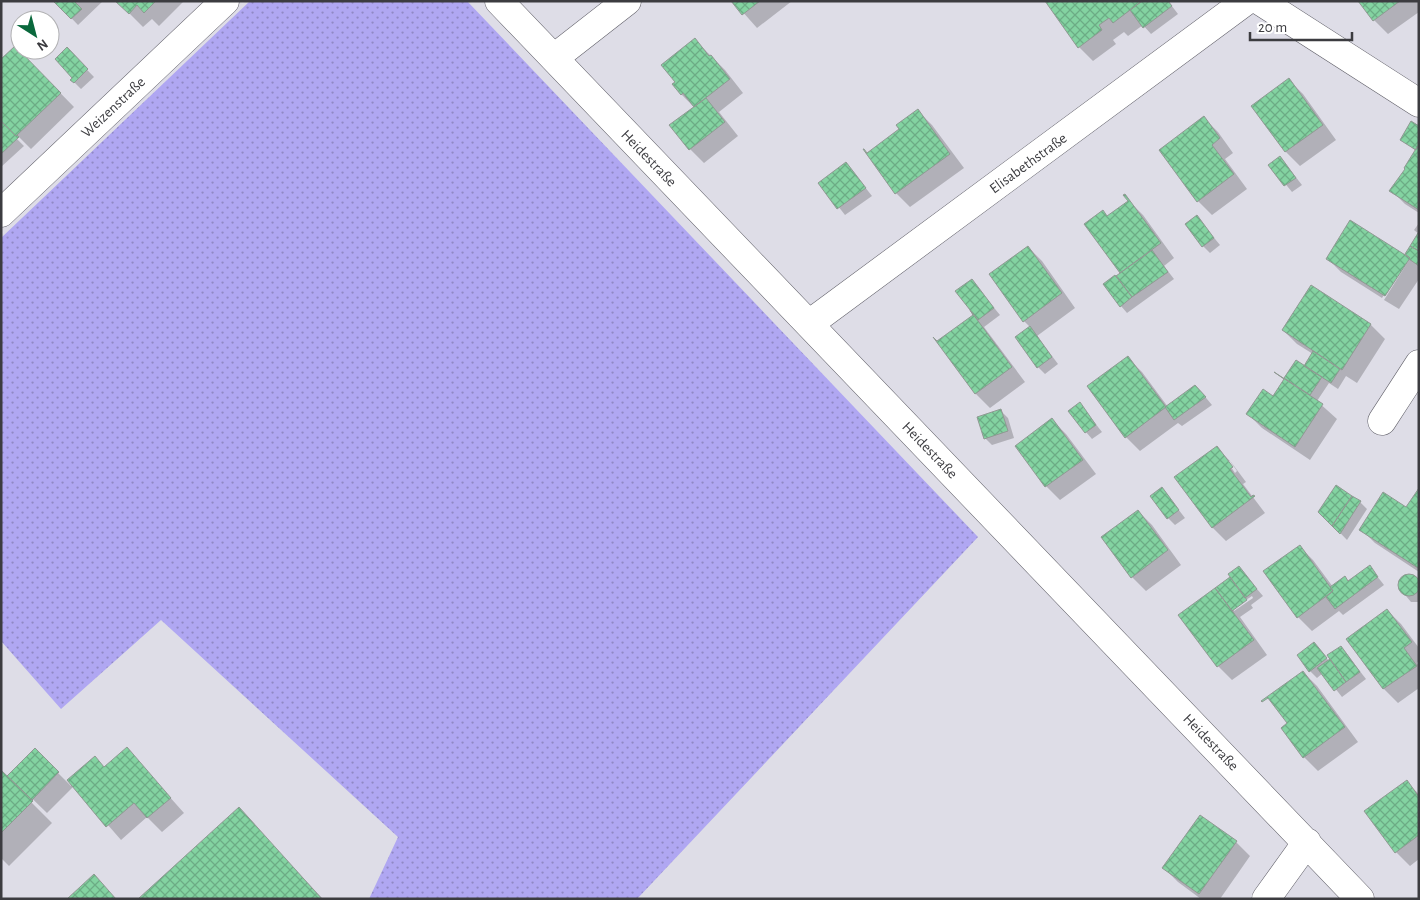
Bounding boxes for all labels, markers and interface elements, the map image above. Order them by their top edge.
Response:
north arrow [10,10,60,60]
scale bar [1250,10,1352,42]
text: 20 m [1258,20,1287,35]
text: N [34,36,50,53]
street label: Weizenstraße [79,74,148,141]
street label: Heidestraße [618,127,679,190]
street label: Elisabethstraße [987,130,1070,196]
street label: Heidestraße [899,419,960,482]
street label: Heidestraße [1180,711,1241,774]

